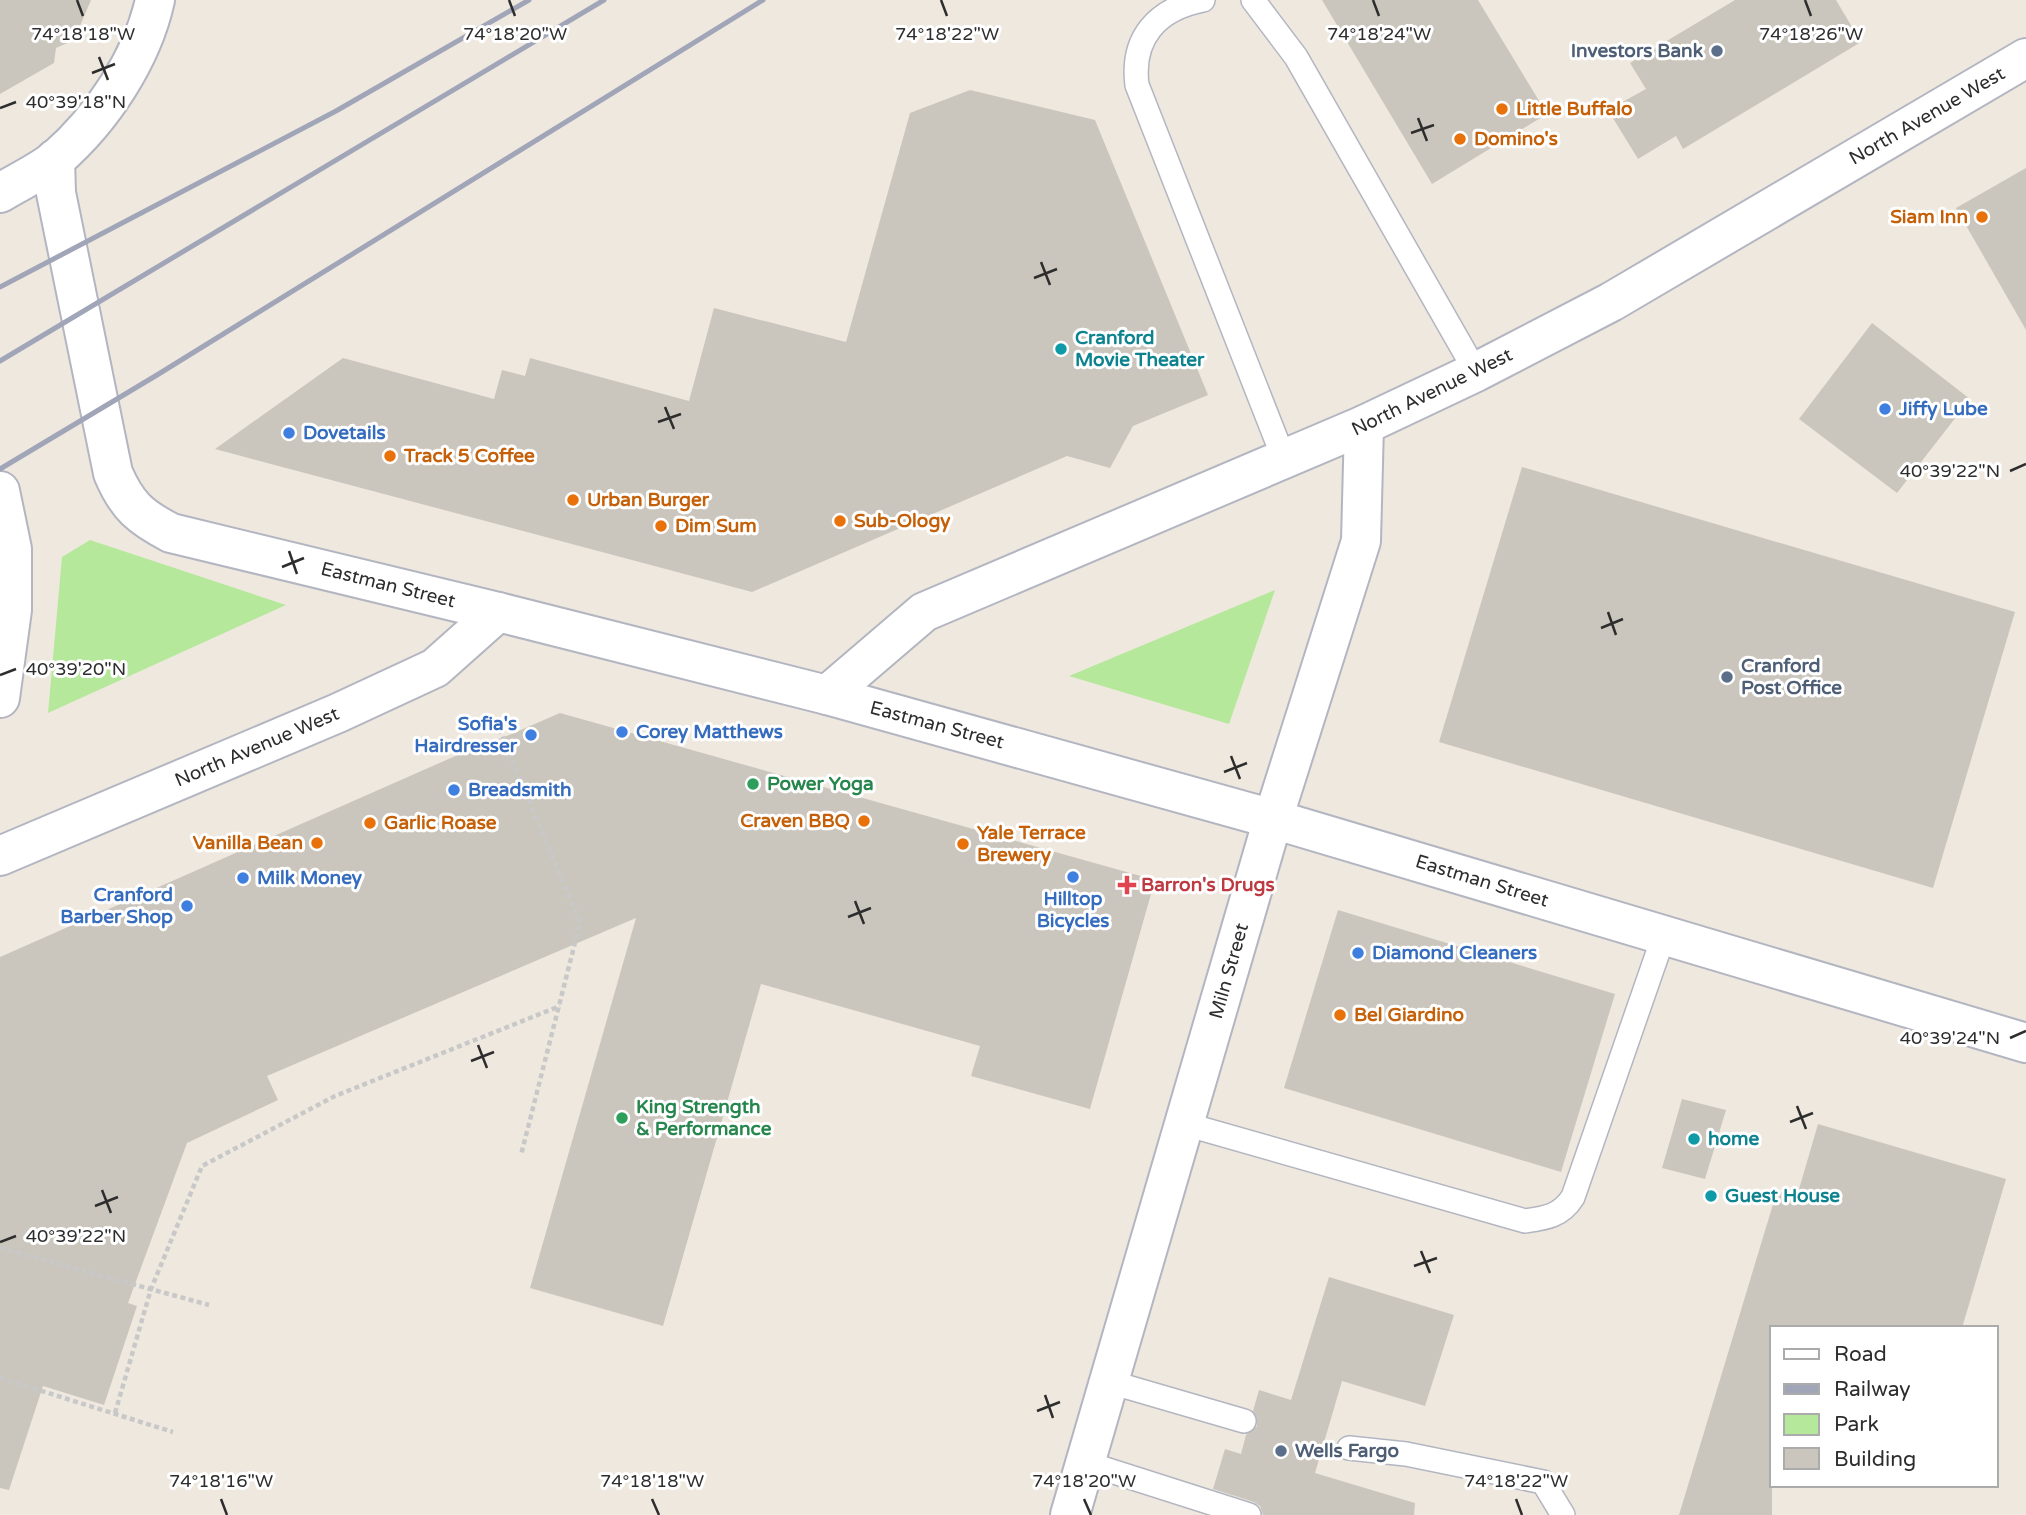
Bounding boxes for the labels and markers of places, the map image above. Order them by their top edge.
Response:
place label: Investors Bank [1571,40,1704,62]
marker: Investors Bank [1709,43,1725,59]
place label: Little Buffalo [1516,98,1633,120]
marker: Little Buffalo [1494,101,1510,117]
place label: Domino's [1474,128,1558,150]
marker: Domino's [1452,131,1468,147]
place label: Siam Inn [1890,206,1968,228]
marker: Siam Inn [1974,209,1990,225]
place label: Cranford Movie Theater [1075,327,1205,371]
marker: Cranford Movie Theater [1053,341,1069,357]
place label: Jiffy Lube [1898,398,1988,421]
marker: Jiffy Lube [1877,401,1893,417]
place label: Dovetails [303,422,386,444]
marker: Dovetails [281,425,297,441]
place label: Track 5 Coffee [403,445,535,467]
marker: Track 5 Coffee [382,448,398,464]
place label: Urban Burger [587,489,710,512]
marker: Urban Burger [565,492,581,508]
place label: Sub-Ology [854,510,951,533]
marker: Sub-Ology [832,513,848,529]
place label: Dim Sum [675,515,757,537]
marker: Dim Sum [653,518,669,534]
place label: Cranford Post Office [1741,655,1842,699]
marker: Cranford Post Office [1719,669,1735,685]
place label: Sofia's Hairdresser [414,713,518,757]
place label: Corey Matthews [636,721,783,744]
marker: Corey Matthews [614,724,630,740]
marker: Sofia's Hairdresser [523,727,539,743]
place label: Power Yoga [767,773,874,796]
marker: Power Yoga [745,776,761,792]
place label: Breadsmith [468,779,572,801]
marker: Breadsmith [446,782,462,798]
place label: Craven BBQ [740,810,850,832]
place label: Garlic Roase [384,812,497,834]
marker: Craven BBQ [856,813,872,829]
marker: Garlic Roase [362,815,378,831]
place label: Yale Terrace Brewery [977,822,1086,867]
place label: Vanilla Bean [193,832,303,854]
marker: Vanilla Bean [309,835,325,851]
marker: Yale Terrace Brewery [955,836,971,852]
place label: Milk Money [257,867,363,890]
marker: Hilltop Bicycles [1065,869,1081,885]
marker: Milk Money [235,870,251,886]
place label: Barron's Drugs [1141,874,1275,897]
marker: Barron's Drugs [1119,877,1135,893]
place label: Cranford Barber Shop [60,884,173,929]
place label: Hilltop Bicycles [1037,888,1109,933]
marker: Cranford Barber Shop [179,898,195,914]
place label: Diamond Cleaners [1372,942,1537,964]
marker: Diamond Cleaners [1350,945,1366,961]
place label: Bel Giardino [1354,1004,1464,1026]
marker: Bel Giardino [1332,1007,1348,1023]
place label: King Strength & Performance [636,1096,772,1140]
marker: King Strength & Performance [614,1110,630,1126]
place label: home [1708,1128,1760,1150]
marker: home [1686,1131,1702,1147]
place label: Guest House [1725,1185,1840,1207]
marker: Guest House [1703,1188,1719,1204]
place label: Wells Fargo [1295,1440,1399,1463]
marker: Wells Fargo [1273,1443,1289,1459]

